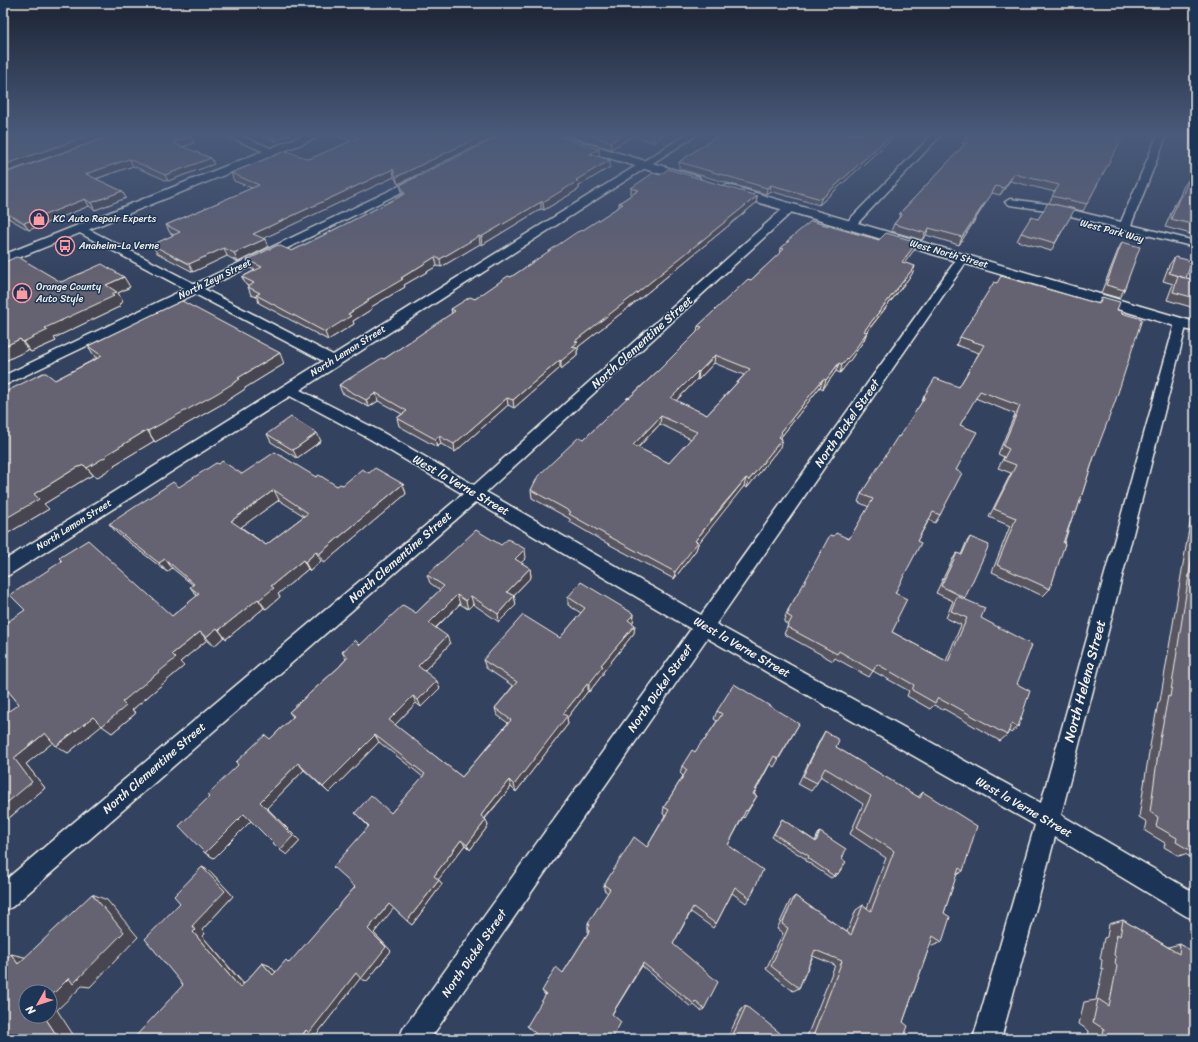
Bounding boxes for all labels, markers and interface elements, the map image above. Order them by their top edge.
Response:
shop icon: KC Auto Repair Experts [28,208,50,230]
place label: KC Auto Repair Experts [53,210,157,228]
street label: West Park Way [1078,214,1147,248]
street label: West North Street [908,234,991,274]
bus stop icon: Anaheim-La Verne [54,235,76,257]
place label: Anaheim-La Verne [78,237,159,255]
street label: North Zeyn Street [175,253,255,305]
place label: Orange County Auto Style [35,278,102,308]
shop icon: Orange County Auto Style [11,282,33,304]
street label: North Clementine Street [586,290,698,394]
street label: North Lemon Street [306,320,390,382]
street label: North Dickel Street [808,373,887,472]
street label: West la Verne Street [408,448,514,522]
street label: North Lemon Street [32,494,116,556]
street label: North Clementine Street [343,505,457,609]
street label: West la Verne Street [689,610,795,684]
street label: North Helena Street [1057,617,1113,745]
street label: North Dickel Street [621,638,700,737]
street label: North Clementine Street [97,716,211,820]
street label: West la Verne Street [971,770,1077,844]
street label: North Dickel Street [435,903,514,1002]
north arrow [18,984,58,1024]
text: N [21,1001,41,1020]

